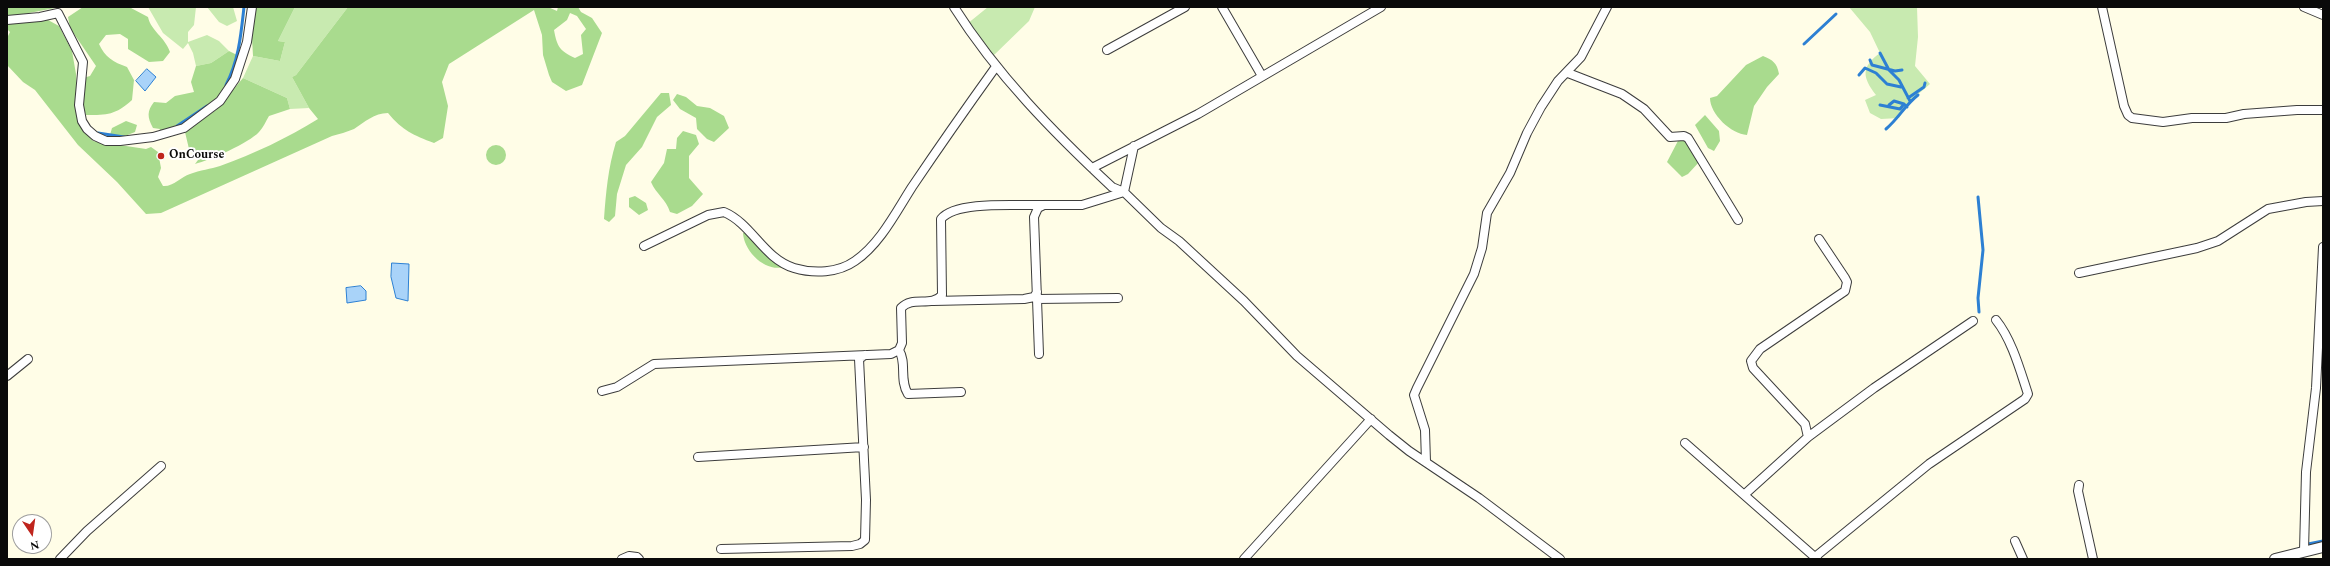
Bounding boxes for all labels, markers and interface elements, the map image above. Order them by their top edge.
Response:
place label: OnCourse [169,149,224,163]
marker: OnCourse [156,151,166,161]
north arrow [12,514,52,554]
text: N [28,536,41,554]

